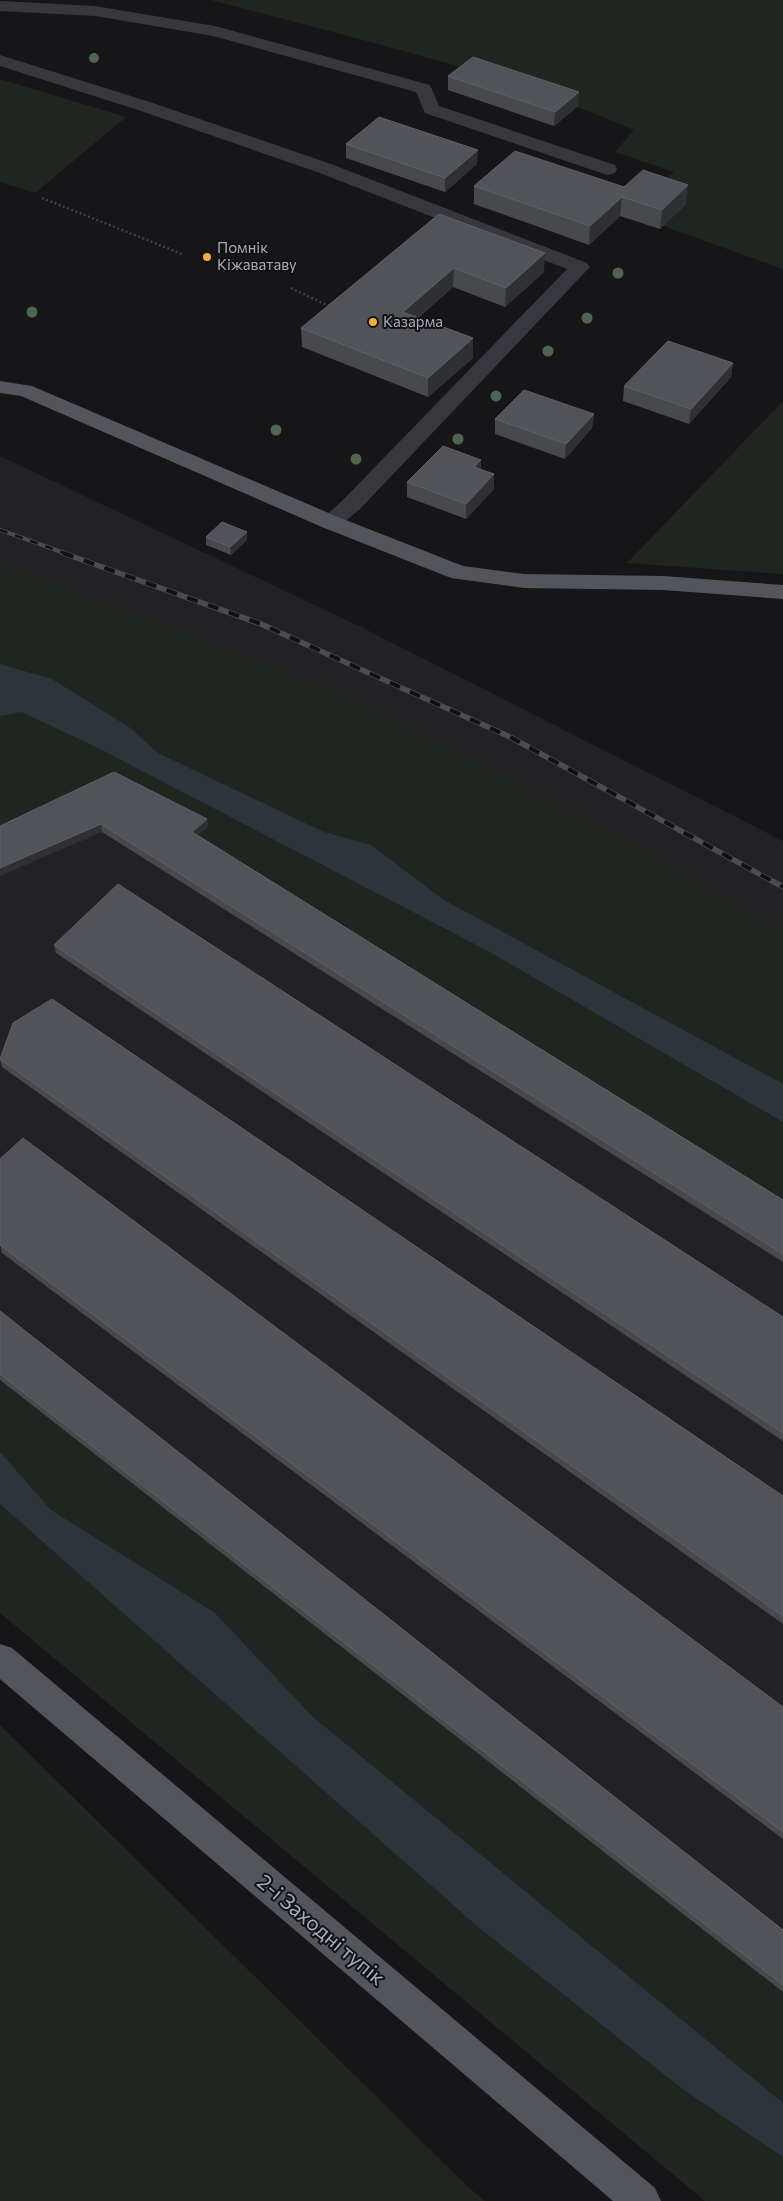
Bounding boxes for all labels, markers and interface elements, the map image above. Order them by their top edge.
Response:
place label: Помнік Кіжаватаву [217,238,297,273]
marker: Помнік Кіжаватаву [201,251,213,263]
place label: Казарма [383,312,443,330]
marker: Казарма [367,316,379,328]
street label: 2-і Заходні тупік [253,1868,391,1990]

